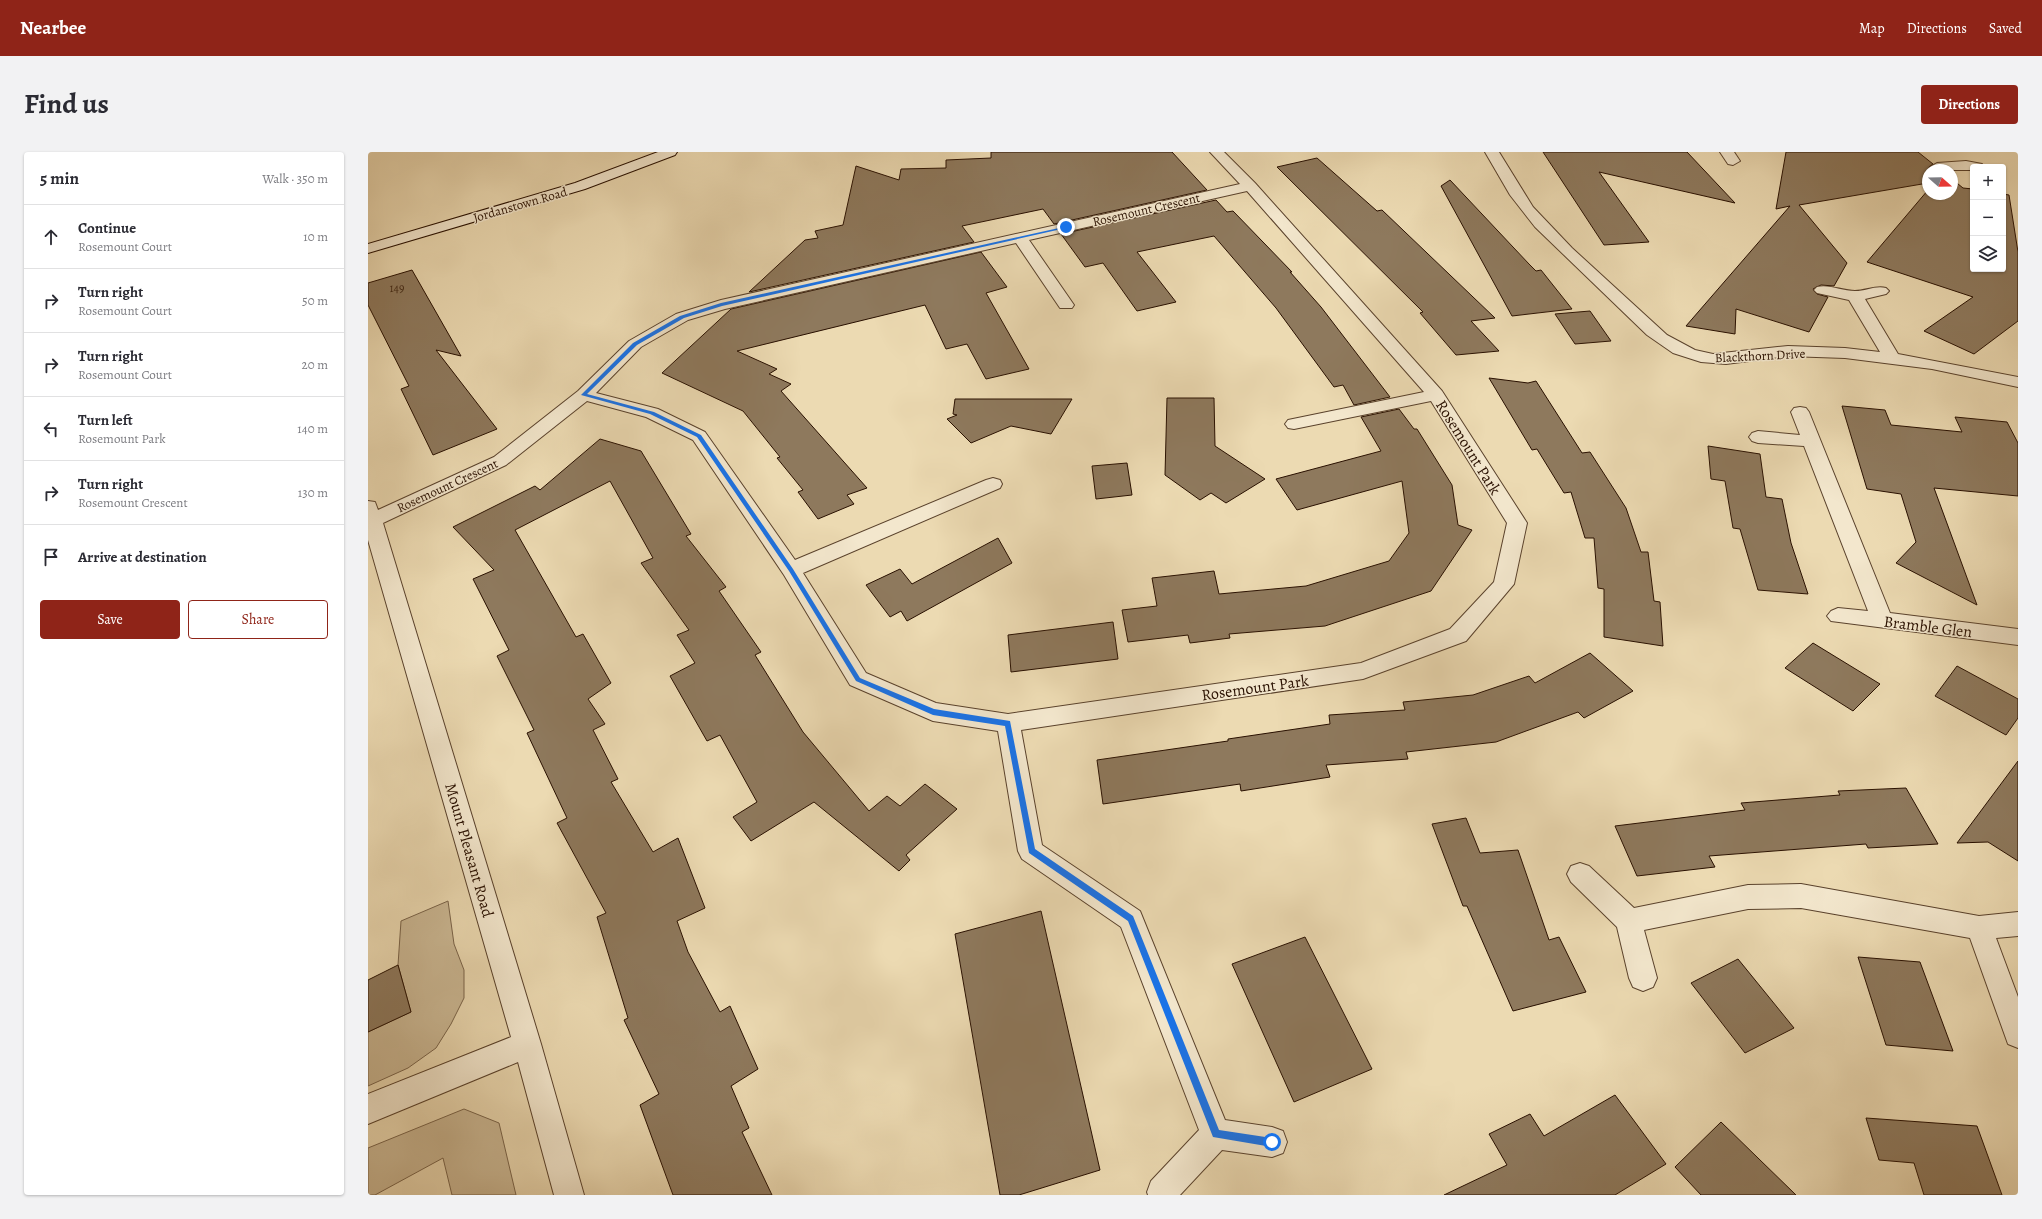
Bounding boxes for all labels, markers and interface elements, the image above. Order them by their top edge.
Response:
text: Nearbee [20,15,86,41]
text: Map [1859,19,1885,38]
text: Directions [1907,19,1967,38]
text: Saved [1989,19,2022,38]
text: Find us [24,85,109,123]
button: Directions [1921,85,2018,124]
north arrow [1922,164,1958,200]
map controls [1970,164,2006,272]
button: + [1970,164,2006,200]
text: 5 min [40,167,79,190]
text: Walk · 350 m [262,170,328,187]
street label: Jordanstown Road [471,183,569,226]
street label: Rosemount Crescent [1091,189,1202,230]
button: − [1970,200,2006,236]
text: Continue [78,218,136,238]
route end [1057,218,1075,236]
icon: ahead [40,226,62,248]
text: 10 m [303,228,328,245]
button: layers [1970,236,2006,272]
text: Rosemount Court [78,238,172,255]
house number: 149 [389,280,405,296]
text: Turn right [78,282,143,302]
icon: right [40,290,62,312]
text: 50 m [302,292,328,309]
text: Rosemount Court [78,302,172,319]
street label: Blackthorn Drive [1714,345,1806,366]
text: Turn right [78,346,143,366]
icon: right [40,354,62,376]
text: 20 m [302,356,328,373]
text: Rosemount Court [78,366,172,383]
street label: Rosemount Park [1430,396,1506,499]
text: Turn left [78,410,133,430]
icon: left [40,418,62,440]
text: 140 m [297,420,328,437]
text: Rosemount Park [78,430,166,447]
street label: Rosemount Crescent [394,454,501,516]
text: Turn right [78,474,143,494]
icon: right [40,482,62,504]
text: 130 m [298,484,328,501]
text: Rosemount Crescent [78,494,188,511]
icon: arrive [40,546,62,568]
text: Arrive at destination [78,547,207,567]
button: Save [40,600,180,639]
button: Share [188,600,328,639]
street label: Bramble Glen [1882,611,1974,643]
street label: Rosemount Park [1200,670,1310,706]
street label: Mount Pleasant Road [439,781,499,920]
route start [1263,1133,1281,1151]

